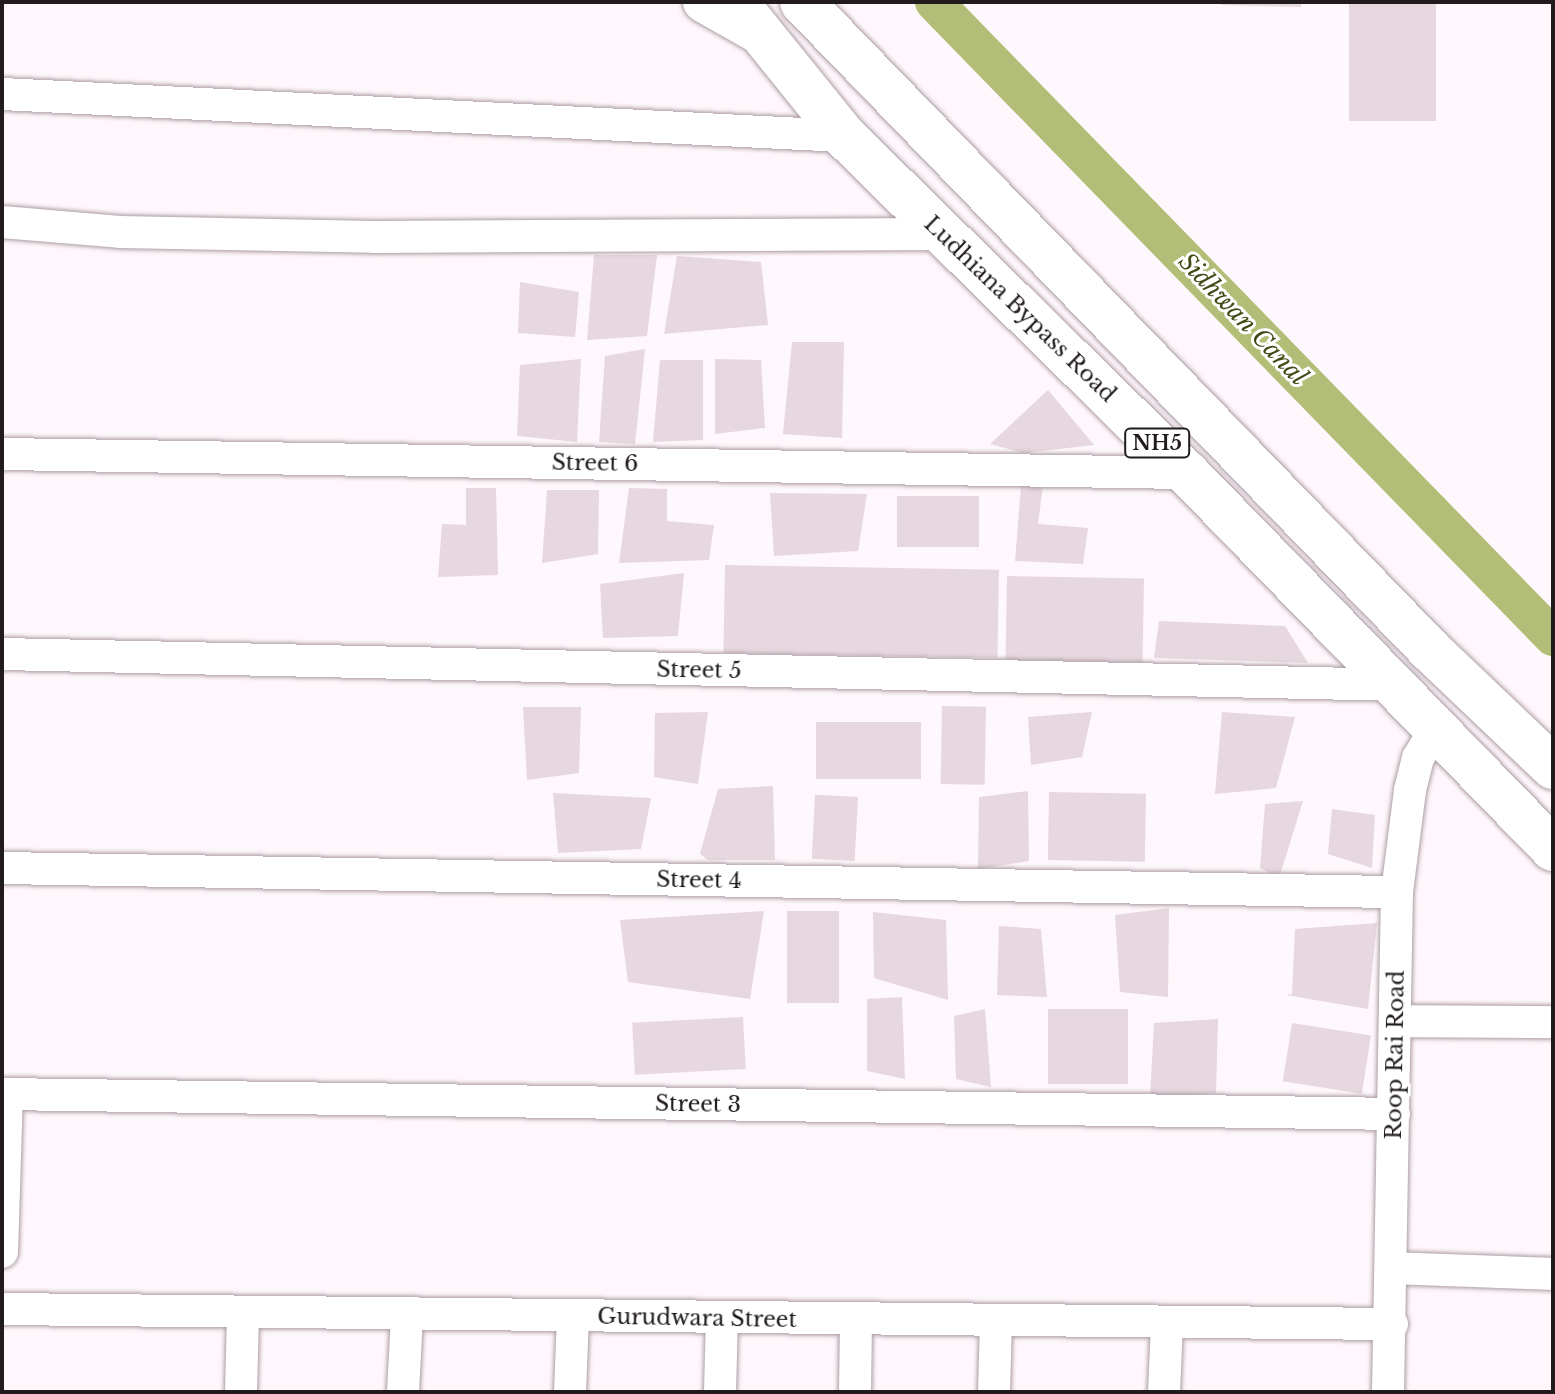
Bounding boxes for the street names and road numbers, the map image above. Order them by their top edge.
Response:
street label: Ludhiana Bypass Road [919,210,1121,408]
road number: NH5 [1123,427,1191,459]
street label: Street 6 [551,449,639,477]
street label: Street 5 [656,656,742,684]
street label: Street 4 [656,866,742,894]
street label: Roop Rai Road [1380,970,1410,1140]
street label: Street 3 [655,1090,741,1118]
street label: Gurudwara Street [597,1303,797,1333]

